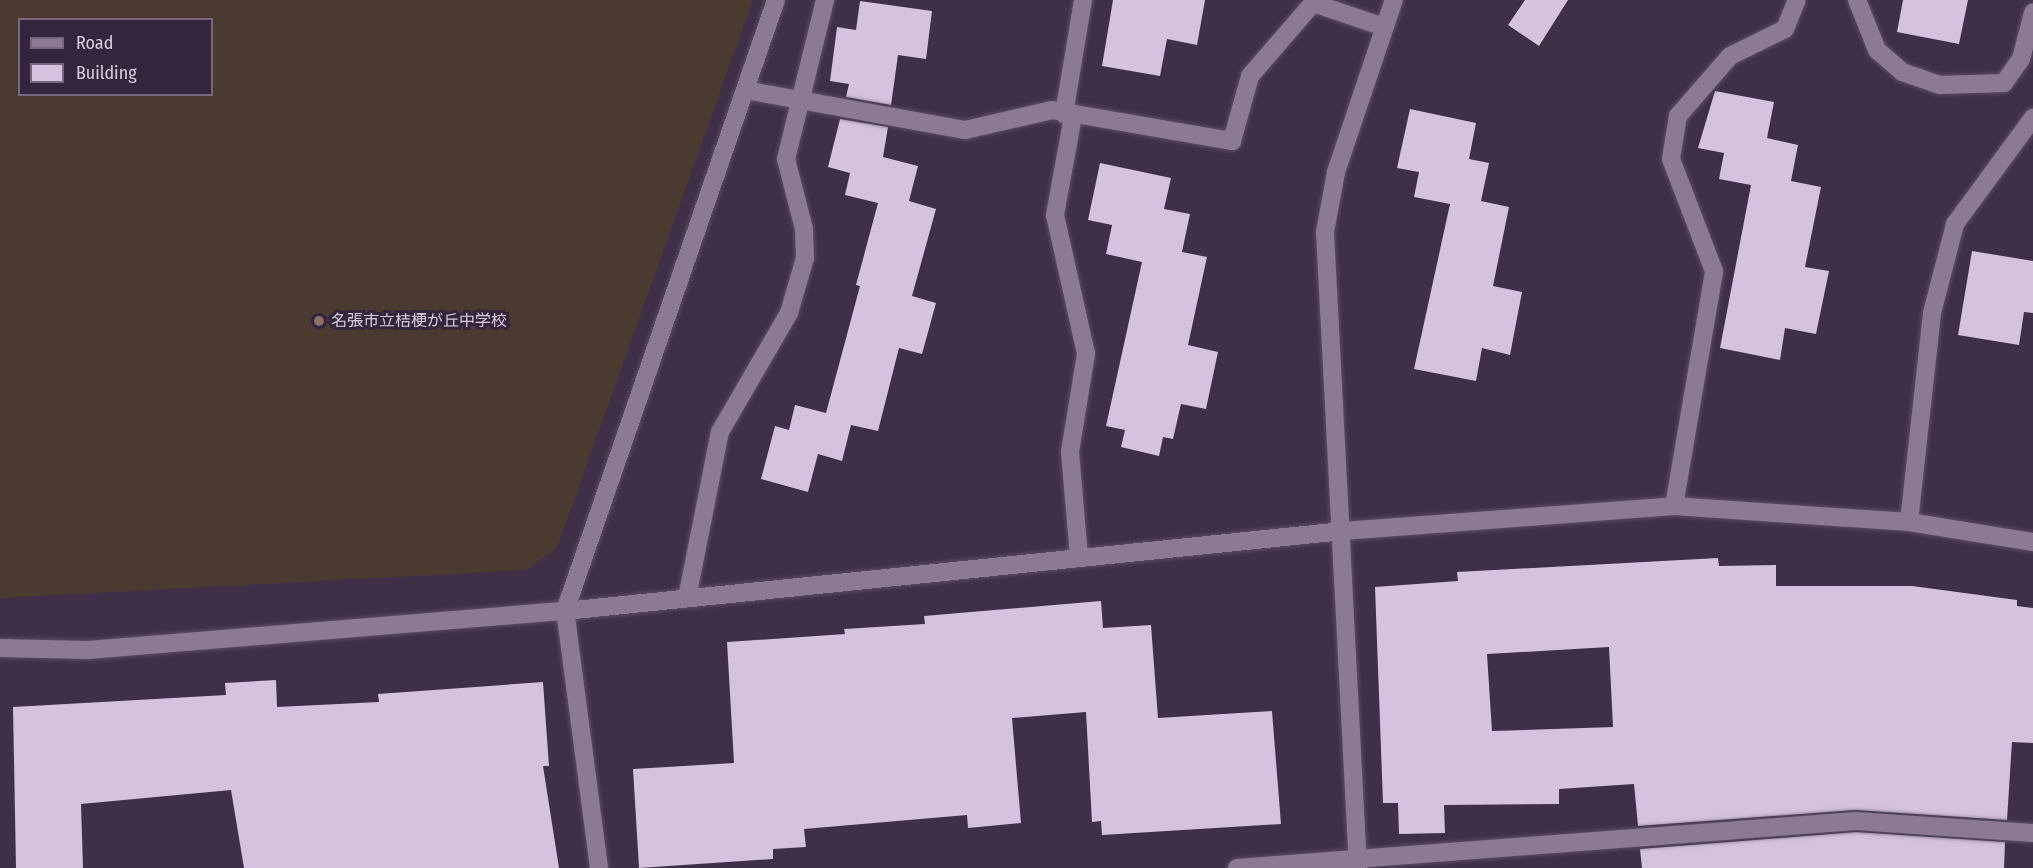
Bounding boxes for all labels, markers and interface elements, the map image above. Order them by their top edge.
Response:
legend [18,18,213,96]
text: Road [76,32,113,54]
text: Building [76,62,137,84]
place label: 名張市立桔梗が丘中学校 [331,311,507,331]
marker: 名張市立桔梗が丘中学校 [312,314,326,328]

